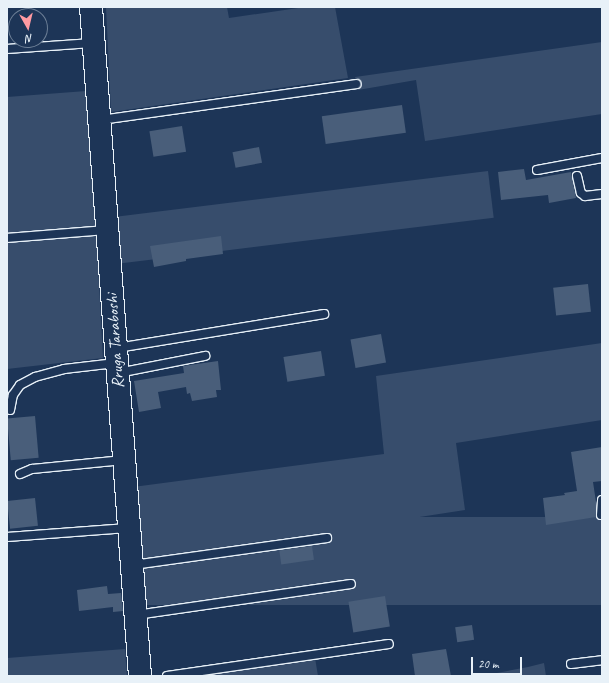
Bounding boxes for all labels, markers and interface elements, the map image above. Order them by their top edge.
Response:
north arrow [8,8,48,48]
text: N [25,31,34,46]
street label: Rruga Taraboshi [102,293,128,389]
scale bar [473,649,524,675]
text: 20 m [478,656,498,672]

